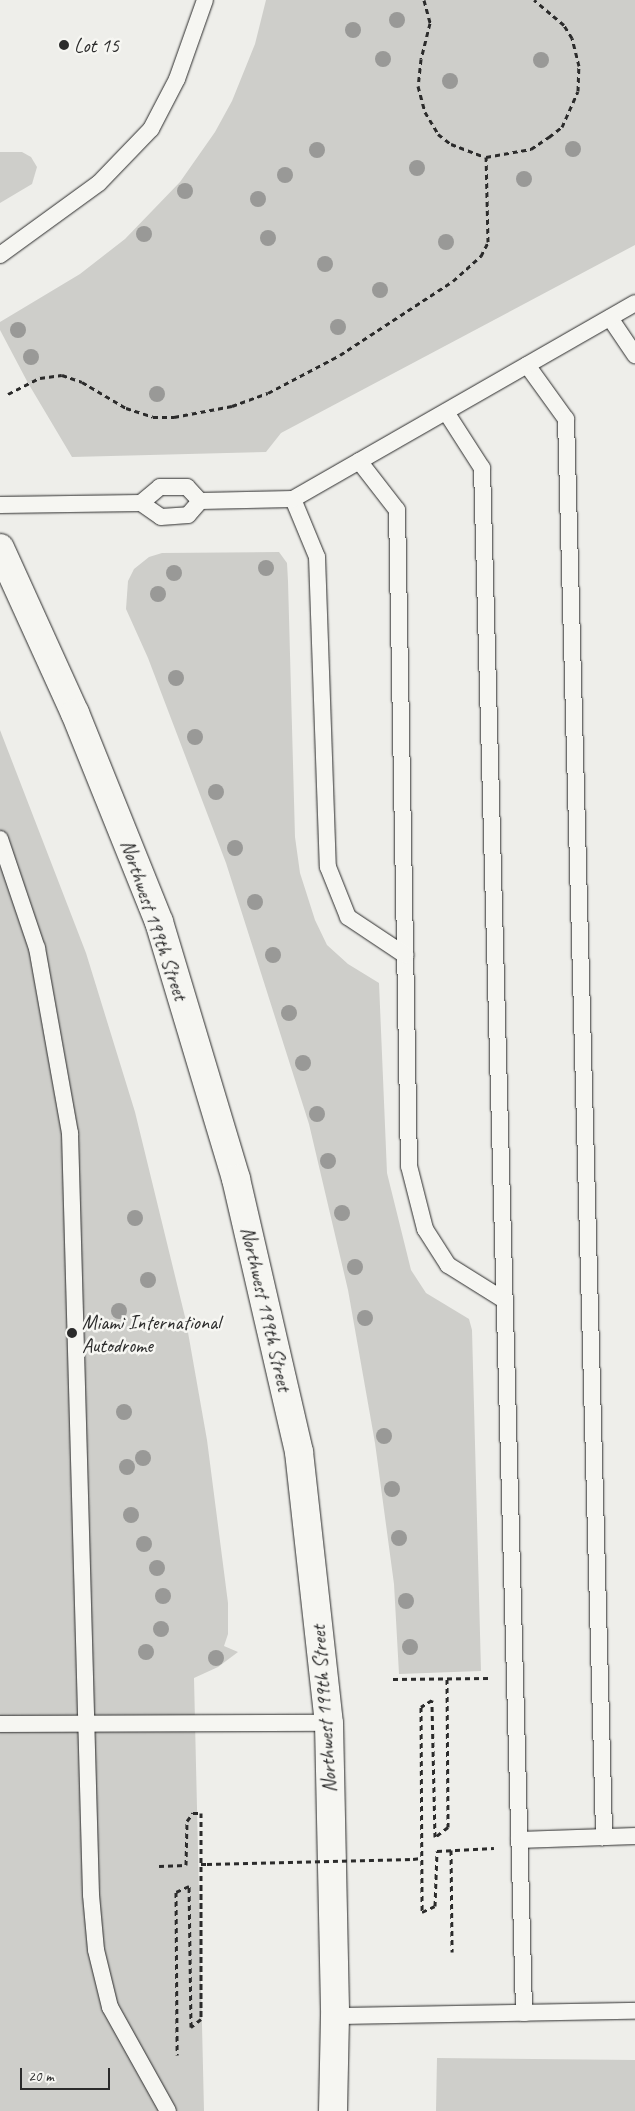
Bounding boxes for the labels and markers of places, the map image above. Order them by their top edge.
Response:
place label: Lot 15 [74,33,119,57]
marker: Lot 15 [58,39,70,51]
place label: Miami International Autodrome [82,1310,220,1357]
marker: Miami International Autodrome [66,1327,78,1339]

